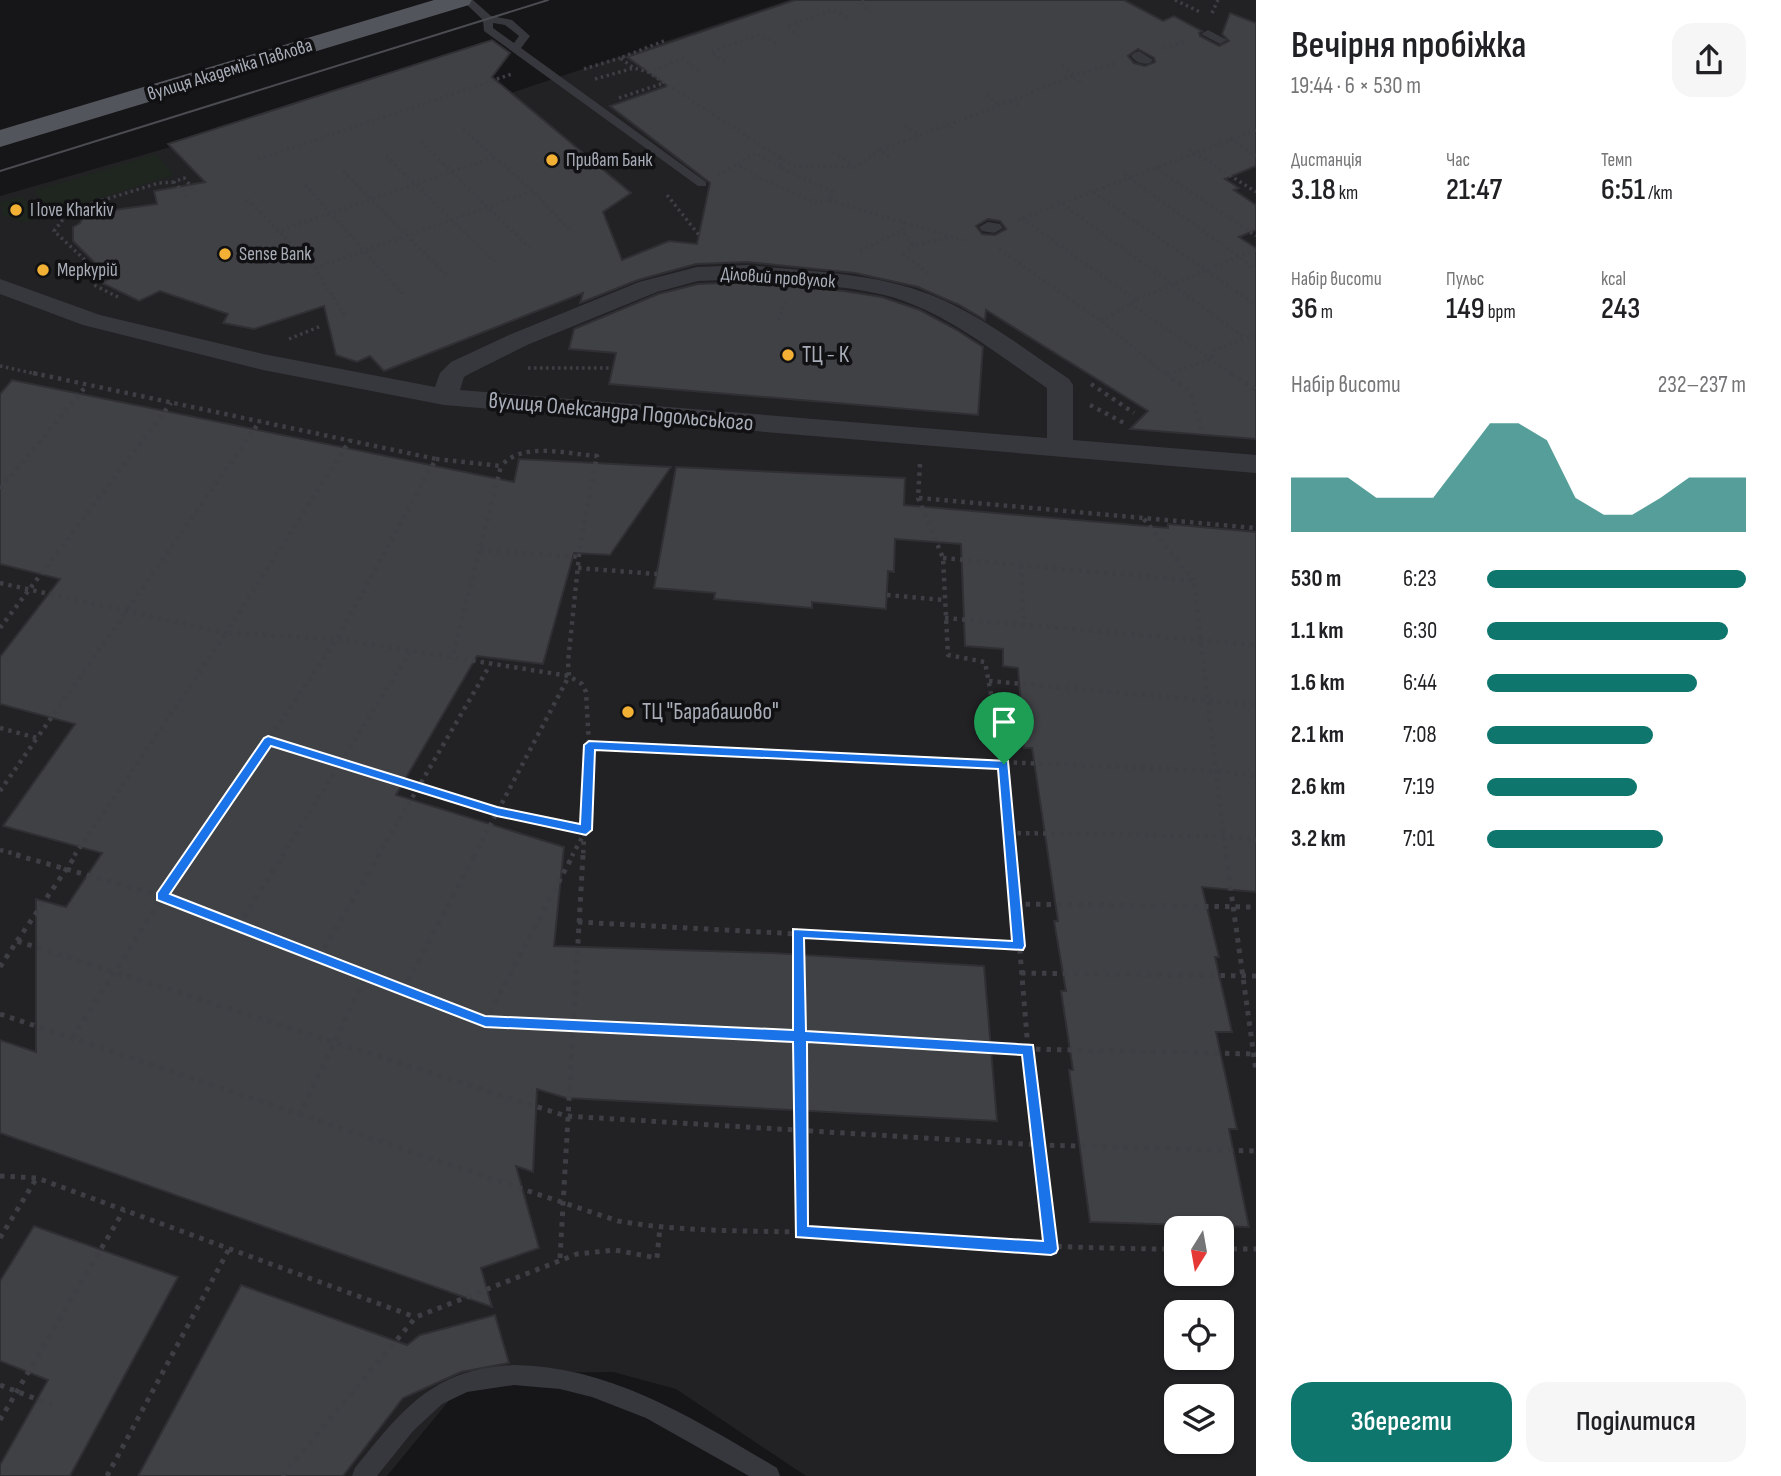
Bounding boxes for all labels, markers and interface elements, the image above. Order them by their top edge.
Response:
text: Вечірня пробіжка [1291,23,1527,68]
button: share [1672,23,1746,97]
street label: вулиця Академіка Павлова [145,34,315,106]
text: 19:44 · 6 × 530 m [1291,72,1421,100]
place label: Приват Банк [566,149,653,172]
text: Дистанція [1291,149,1362,172]
text: Час [1446,149,1470,172]
text: Темп [1601,149,1633,172]
marker: Приват Банк [544,152,560,168]
text: 3.18 [1291,172,1336,208]
text: 21:47 [1446,172,1502,208]
text: 6:51 [1601,172,1645,208]
text: km [1336,182,1358,205]
text: /km [1645,182,1673,205]
place label: I love Kharkiv [30,199,114,222]
marker: I love Kharkiv [8,202,24,218]
place label: Sense Bank [239,243,312,266]
marker: Sense Bank [217,246,233,262]
place label: Меркурій [57,259,118,282]
marker: Меркурій [35,262,51,278]
street label: Діловий провулок [720,263,837,294]
text: Набір висоти [1291,268,1382,291]
text: Пульс [1446,268,1484,291]
text: kcal [1601,268,1626,291]
text: 36 [1291,291,1318,327]
text: 149 [1446,291,1485,327]
text: 243 [1601,291,1640,327]
text: m [1318,301,1333,324]
text: bpm [1485,301,1516,324]
place label: ТЦ - К [802,341,850,369]
marker: ТЦ - К [780,347,796,363]
text: Набір висоти [1291,371,1401,399]
text: 232–237 m [1658,371,1746,399]
street label: вулиця Олександра Подольського [487,386,755,438]
text: 530 m [1291,565,1341,593]
text: 6:23 [1403,565,1437,593]
text: 1.1 km [1291,617,1344,645]
text: 6:30 [1403,617,1437,645]
text: 1.6 km [1291,669,1345,697]
text: 6:44 [1403,669,1437,697]
pin [974,692,1034,764]
place label: ТЦ "Барабашово" [642,698,779,726]
icon: arrive [985,703,1023,741]
marker: ТЦ "Барабашово" [620,704,636,720]
text: 2.1 km [1291,721,1344,749]
text: 7:08 [1403,721,1437,749]
text: 2.6 km [1291,773,1345,801]
text: 7:19 [1403,773,1435,801]
text: 3.2 km [1291,825,1346,853]
text: 7:01 [1403,825,1435,853]
north arrow [1164,1216,1234,1286]
map controls [1164,1216,1234,1454]
button: locate [1164,1300,1234,1370]
button: Зберегти [1291,1382,1512,1462]
button: Поділитися [1526,1382,1746,1462]
button: layers [1164,1384,1234,1454]

